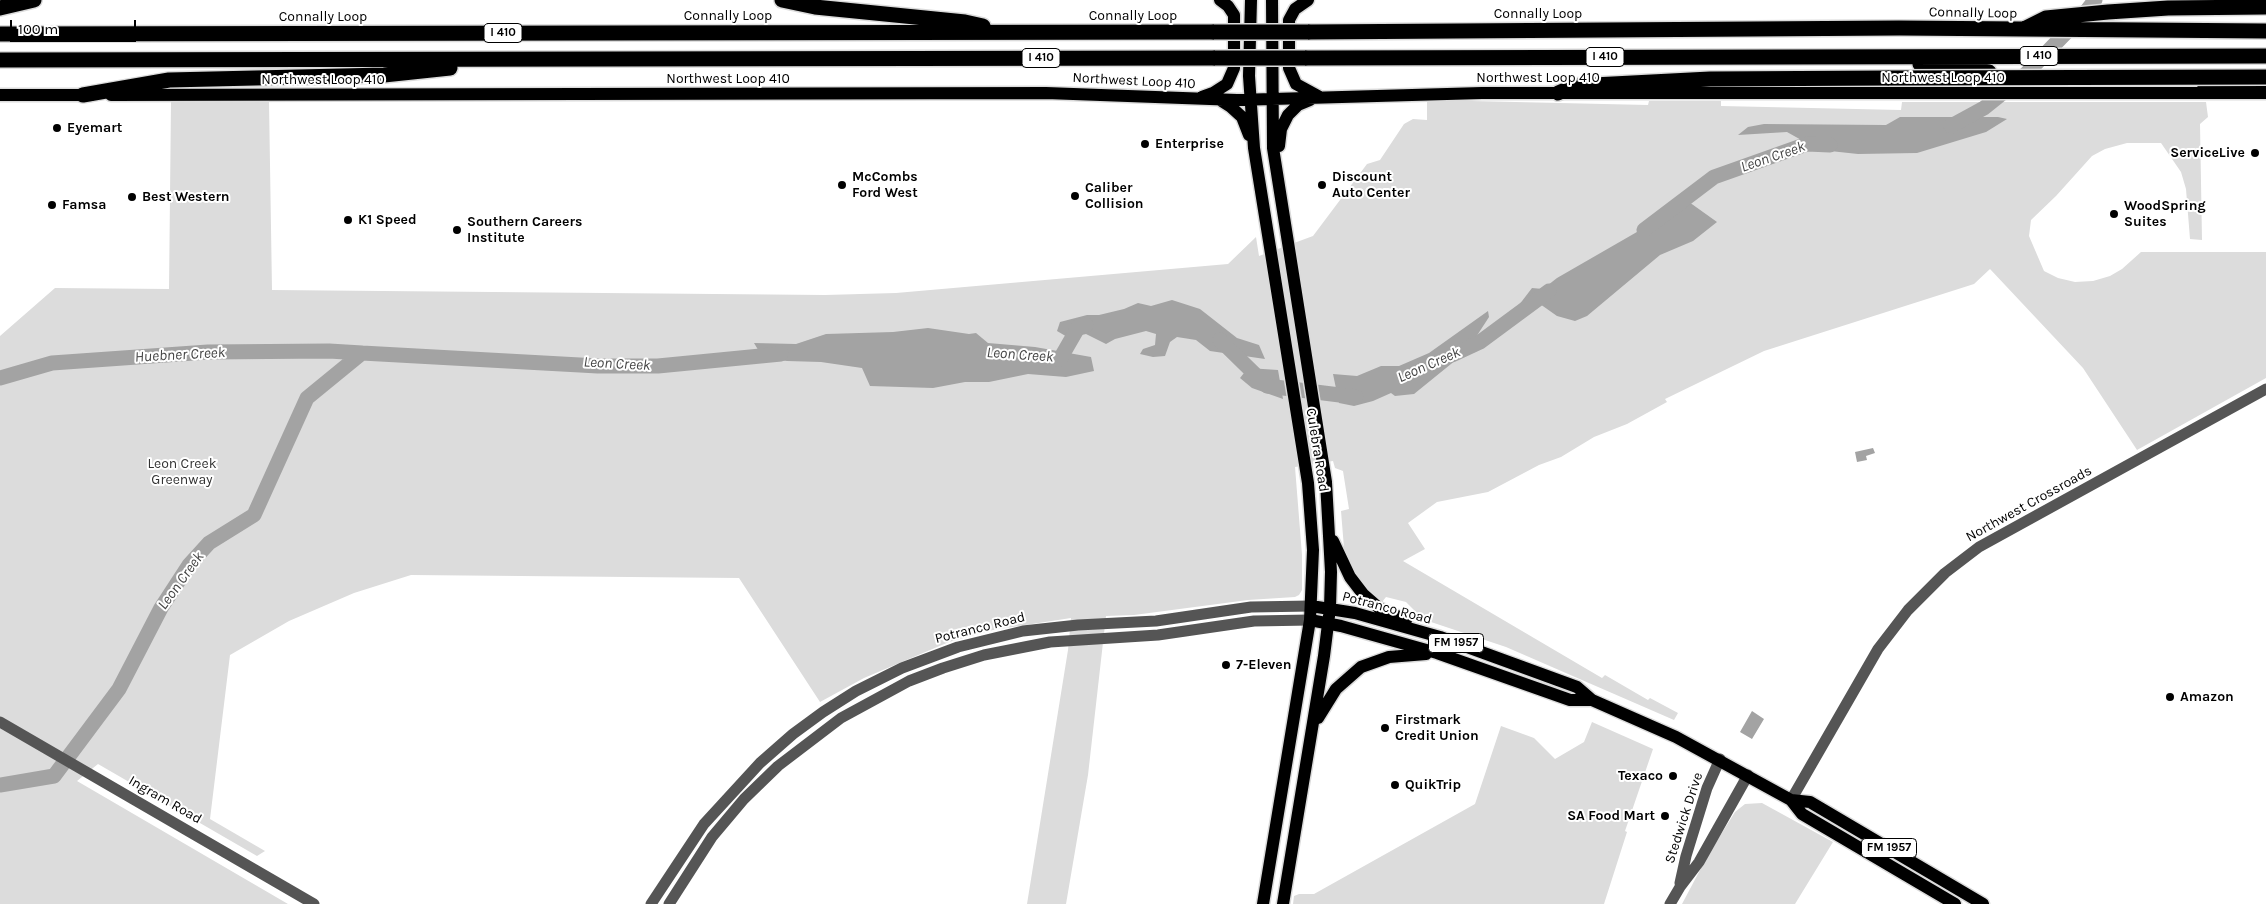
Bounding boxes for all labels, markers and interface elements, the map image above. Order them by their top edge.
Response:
street label: Connally Loop [1929,4,2017,22]
street label: Connally Loop [1494,6,1582,22]
street label: Connally Loop [684,8,772,24]
street label: Connally Loop [1089,8,1177,24]
street label: Connally Loop [279,9,367,25]
scale bar [12,10,139,42]
text: 100 m [18,20,58,38]
road number: I 410 [484,23,522,42]
road number: I 410 [2020,46,2058,66]
road number: I 410 [1022,48,1060,68]
road number: I 410 [1586,48,1624,66]
street label: Northwest Loop 410 [1072,69,1196,93]
street label: Northwest Loop 410 [1476,70,1600,86]
street label: Northwest Loop 410 [1881,70,2005,86]
street label: Northwest Loop 410 [666,71,790,87]
street label: Northwest Loop 410 [261,72,385,88]
place label: Eyemart [67,120,122,136]
marker: Eyemart [51,122,63,134]
place label: Enterprise [1155,136,1224,152]
marker: Enterprise [1139,138,1151,150]
water label: Leon Creek [1738,138,1808,176]
place label: ServiceLive [2170,145,2245,161]
marker: ServiceLive [2249,147,2261,159]
place label: McCombs Ford West [852,169,918,202]
place label: Discount Auto Center [1332,169,1410,202]
marker: McCombs Ford West [836,179,848,191]
marker: Discount Auto Center [1316,179,1328,191]
place label: Caliber Collision [1085,180,1144,212]
place label: Best Western [142,189,230,205]
marker: Caliber Collision [1069,190,1081,202]
marker: Best Western [126,191,138,203]
place label: Famsa [62,197,106,213]
place label: WoodSpring Suites [2124,198,2206,230]
marker: Famsa [46,199,58,211]
marker: WoodSpring Suites [2108,208,2120,220]
place label: K1 Speed [358,212,417,228]
marker: K1 Speed [342,214,354,226]
place label: Southern Careers Institute [467,214,582,246]
marker: Southern Careers Institute [451,224,463,236]
water label: Leon Creek [1395,343,1463,387]
water label: Huebner Creek [134,344,226,366]
water label: Leon Creek [986,344,1054,366]
water label: Leon Creek [583,353,651,375]
street label: Culebra Road [1302,407,1332,493]
park label: Leon Creek Greenway [147,456,217,488]
street label: Northwest Crossroads [1963,462,2095,546]
water label: Leon Creek [154,549,208,613]
street label: Potranco Road [1340,588,1434,628]
street label: Potranco Road [933,609,1027,647]
road number: FM 1957 [1428,634,1484,652]
place label: 7-Eleven [1236,657,1291,673]
marker: 7-Eleven [1220,659,1232,671]
place label: Amazon [2180,689,2234,705]
marker: Amazon [2164,691,2176,703]
place label: Firstmark Credit Union [1395,712,1479,744]
marker: Firstmark Credit Union [1379,722,1391,734]
place label: Texaco [1618,768,1663,784]
street label: Stedwick Drive [1661,770,1707,866]
marker: Texaco [1667,770,1679,782]
street label: Ingram Road [125,772,205,828]
place label: QuikTrip [1405,777,1461,793]
marker: QuikTrip [1389,779,1401,791]
place label: SA Food Mart [1567,808,1655,824]
marker: SA Food Mart [1659,810,1671,822]
road number: FM 1957 [1862,838,1916,858]

